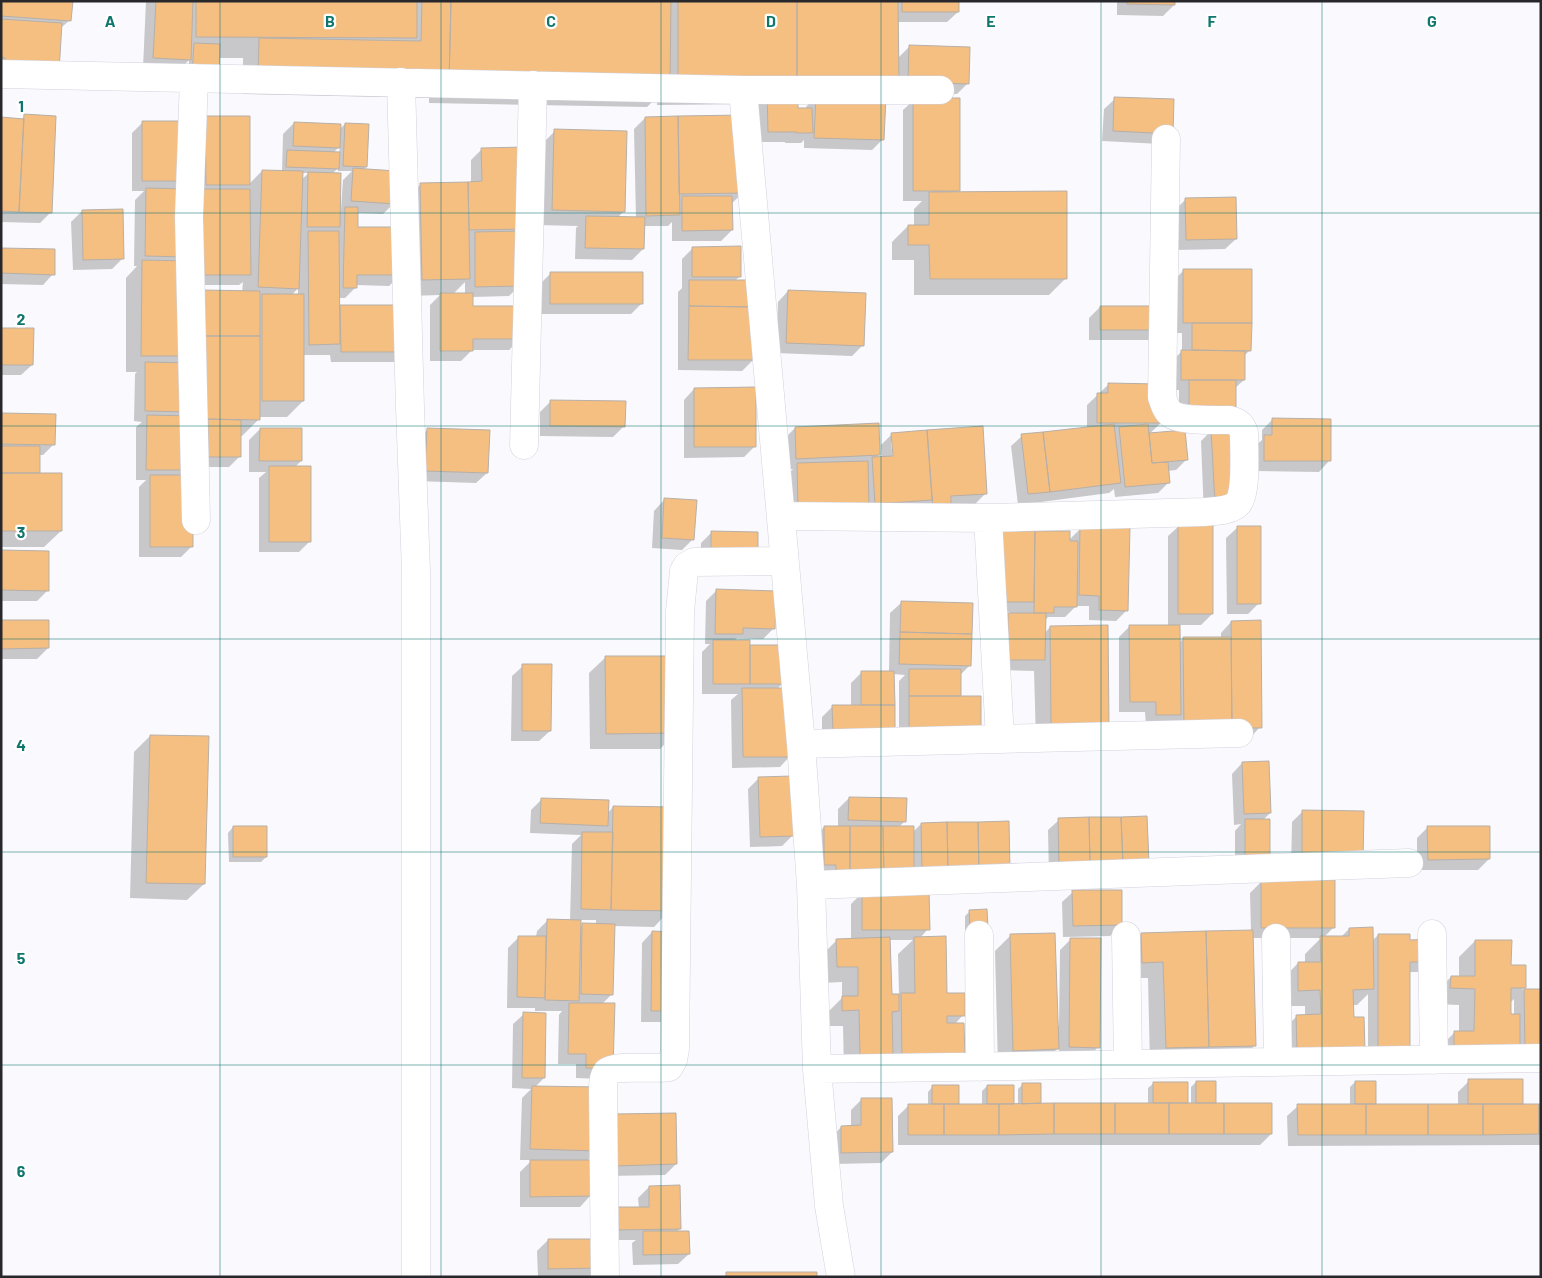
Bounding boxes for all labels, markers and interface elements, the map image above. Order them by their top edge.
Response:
text: A [105,11,116,30]
text: B [325,11,335,30]
text: C [546,11,556,30]
text: D [766,11,776,30]
text: E [986,11,996,30]
text: F [1208,11,1217,30]
text: G [1427,11,1437,30]
text: 1 [18,96,24,115]
text: 2 [17,309,26,328]
text: 3 [17,522,25,541]
text: 4 [16,735,26,754]
text: 5 [17,948,26,967]
text: 6 [17,1161,26,1180]

